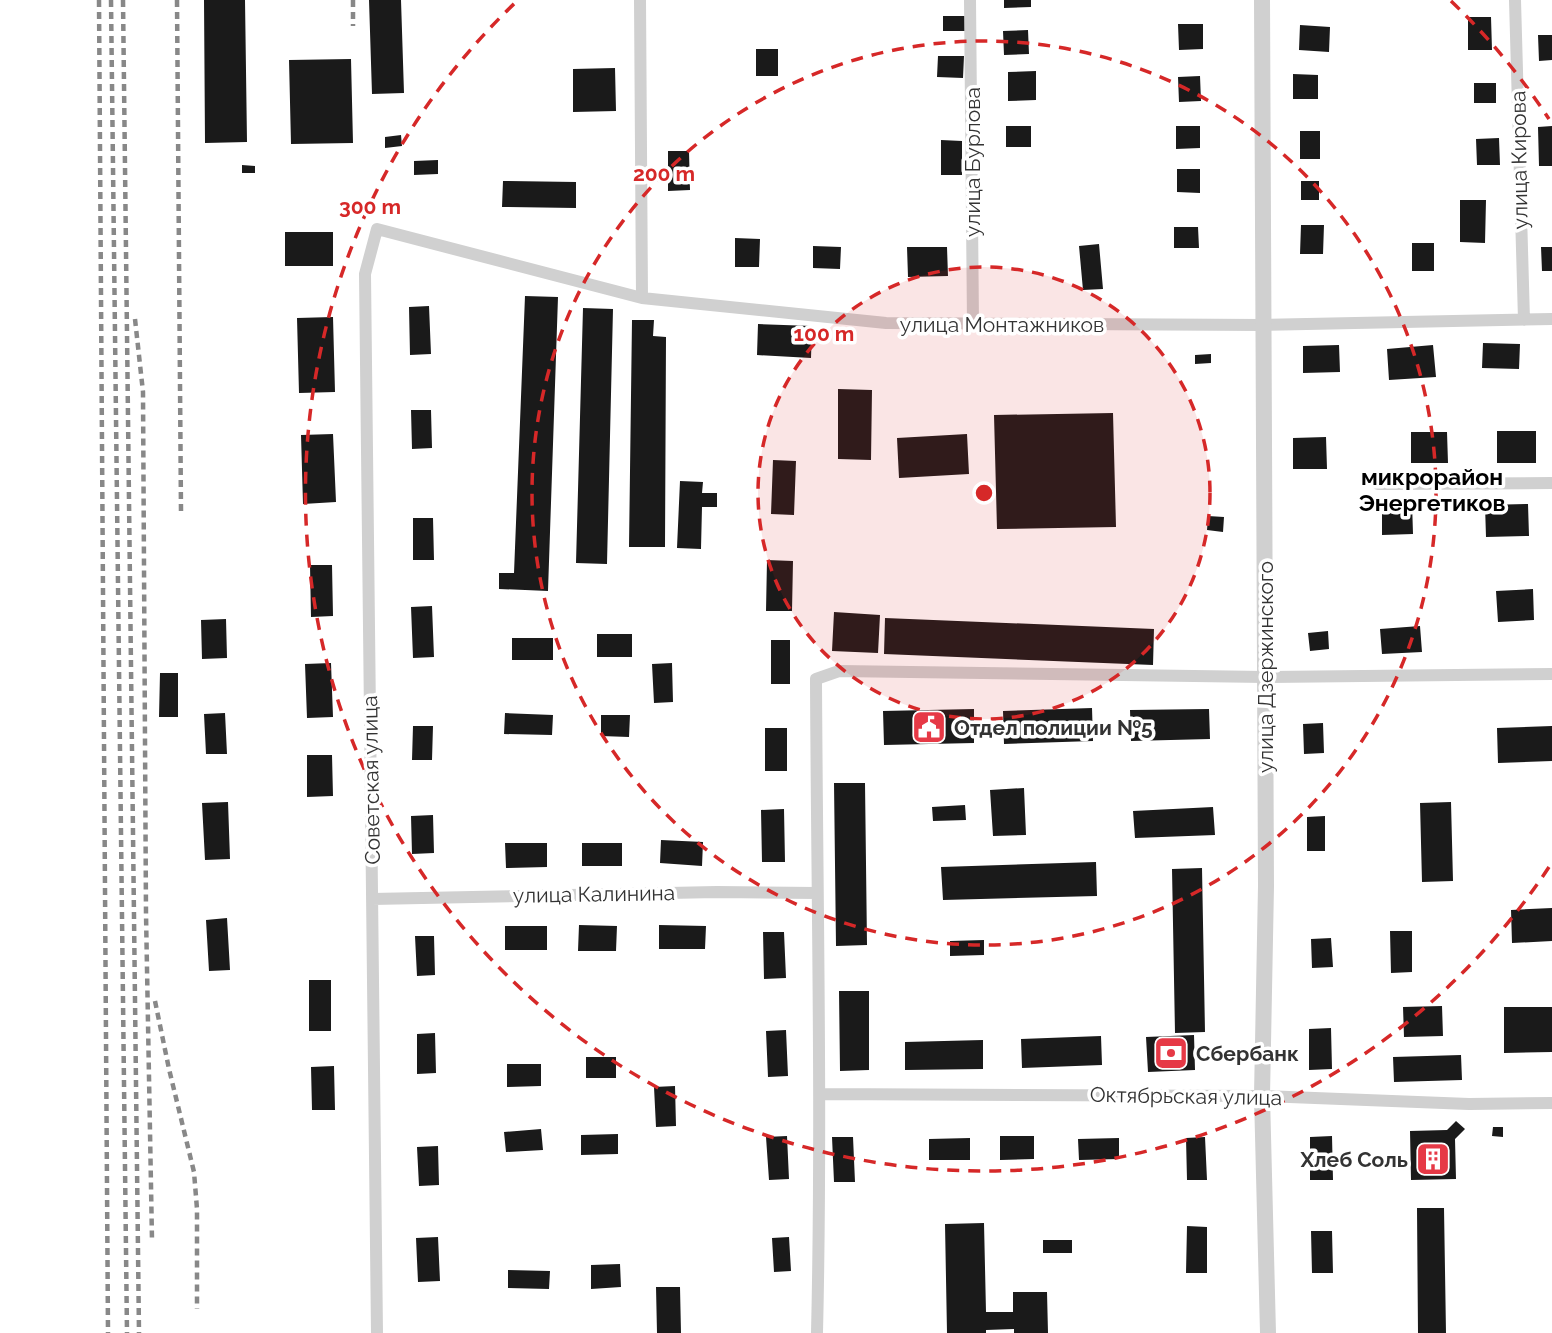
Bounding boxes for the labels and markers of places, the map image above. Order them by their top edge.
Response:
centre of rings [972,481,996,505]
public building icon: Отдел полиции №5 [910,708,948,746]
place label: Отдел полиции №5 [954,715,1153,740]
bank icon: Сбербанк [1152,1034,1190,1072]
place label: Сбербанк [1196,1041,1299,1066]
building icon: Хлеб Соль [1414,1140,1452,1178]
place label: Хлеб Соль [1300,1147,1408,1172]

